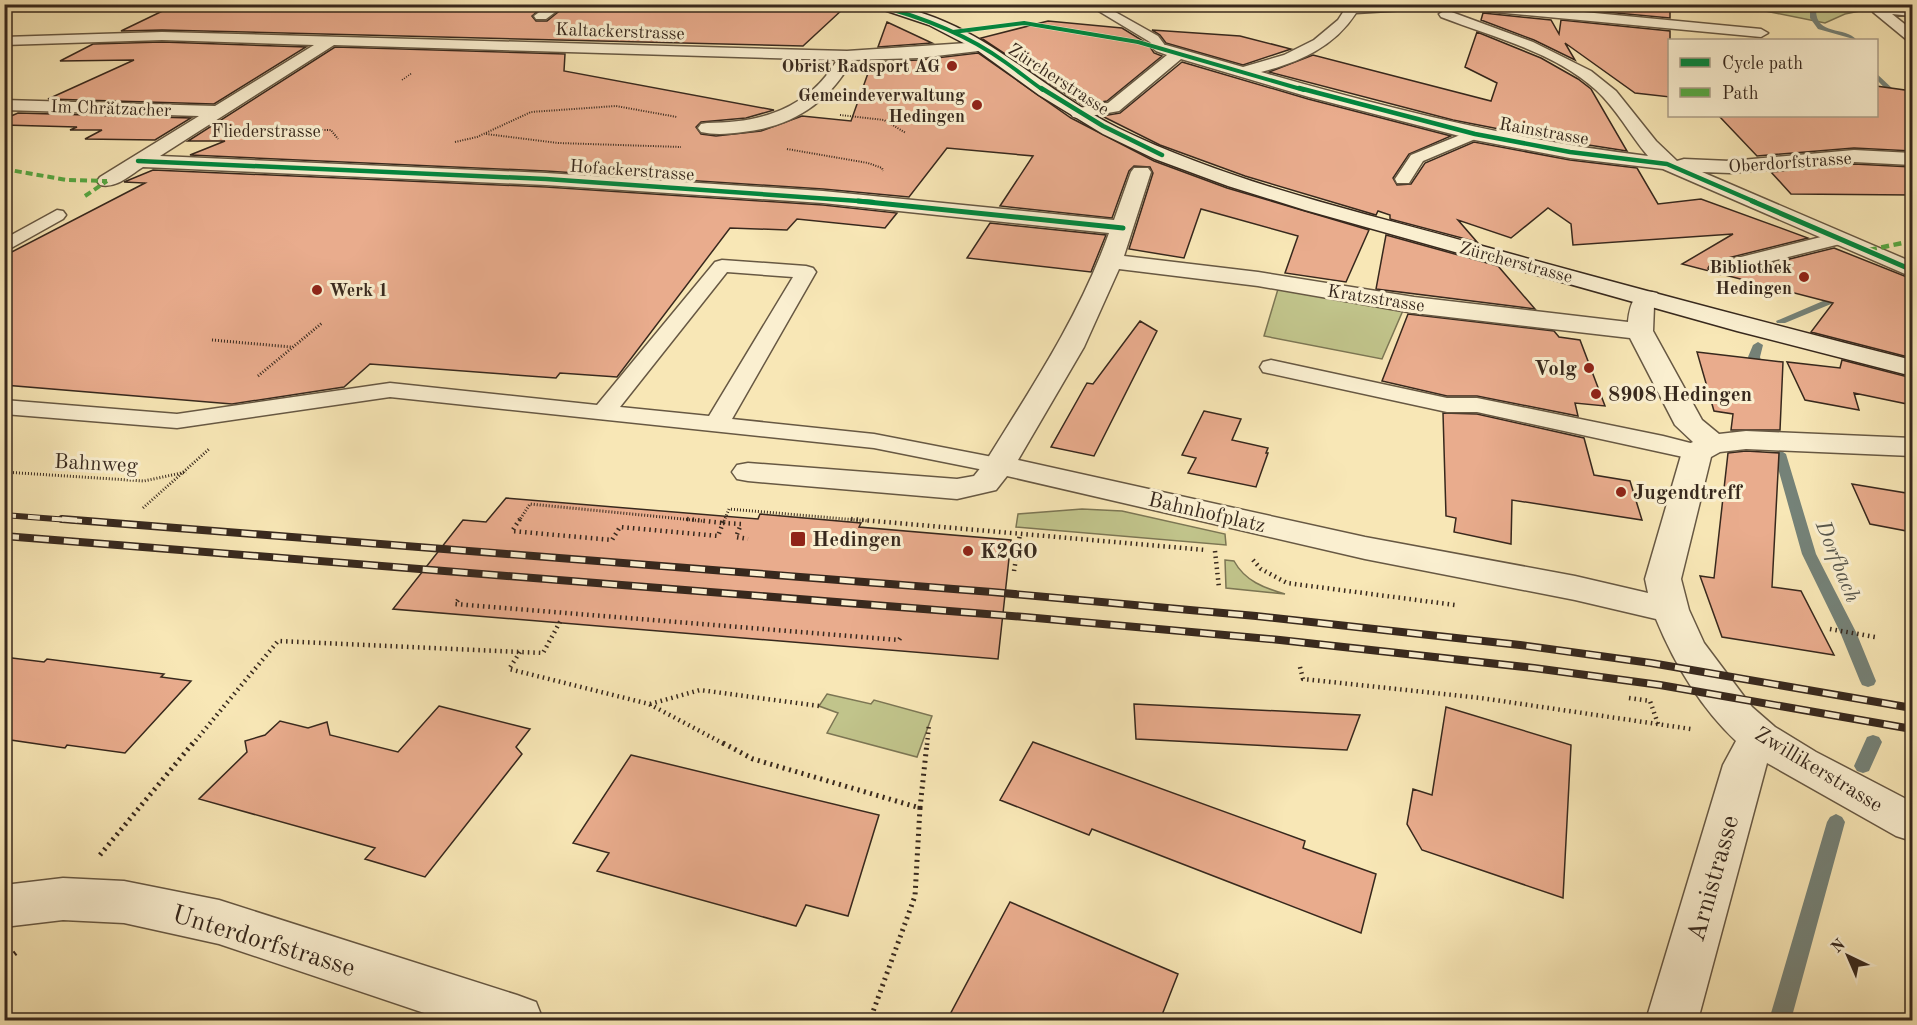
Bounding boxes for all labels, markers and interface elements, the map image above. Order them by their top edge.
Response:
street label: Kaltackerstrasse [555,21,685,43]
legend [1668,39,1878,117]
street label: Zürcherstrasse [1005,41,1112,119]
text: Cycle path [1722,55,1803,73]
place label: Obrist Radsport AG [782,58,940,76]
marker: Obrist Radsport AG [945,59,959,73]
text: Path [1722,85,1759,103]
place label: Gemeindeverwaltung Hedingen [798,87,965,126]
street label: Im Chrätzacher [50,98,172,120]
marker: Gemeindeverwaltung Hedingen [970,98,984,112]
street label: Rainstrasse [1498,115,1590,149]
street label: Fliederstrasse [211,123,321,141]
street label: Oberdorfstrasse [1728,150,1852,176]
street label: Hofackerstrasse [569,158,695,184]
street label: Zürcherstrasse [1457,239,1574,287]
place label: Bibliothek Hedingen [1709,259,1792,298]
marker: Bibliothek Hedingen [1797,270,1811,284]
place label: Werk 1 [329,282,389,300]
street label: Kratzstrasse [1326,282,1426,316]
marker: Werk 1 [310,283,324,297]
place label: Volg [1534,359,1577,380]
marker: Volg [1582,361,1596,375]
place label: 8908 Hedingen [1608,385,1752,406]
marker: 8908 Hedingen [1589,387,1603,401]
street label: Bahnweg [53,452,139,477]
place label: Jugendtreff [1633,483,1743,504]
marker: Jugendtreff [1614,485,1628,499]
street label: Bahnhofplatz [1146,490,1267,537]
water label: Dorfbach [1810,517,1863,606]
marker: Hedingen [789,530,807,548]
place label: Hedingen [812,530,902,551]
place label: K2GO [980,542,1038,563]
marker: K2GO [961,544,975,558]
street label: Zwillikerstrasse [1751,724,1886,817]
street label: Arnistrasse [1684,812,1744,945]
street label: Unterdorfstrasse [169,902,358,982]
north arrow [1818,926,1878,986]
text: N [1829,936,1849,957]

